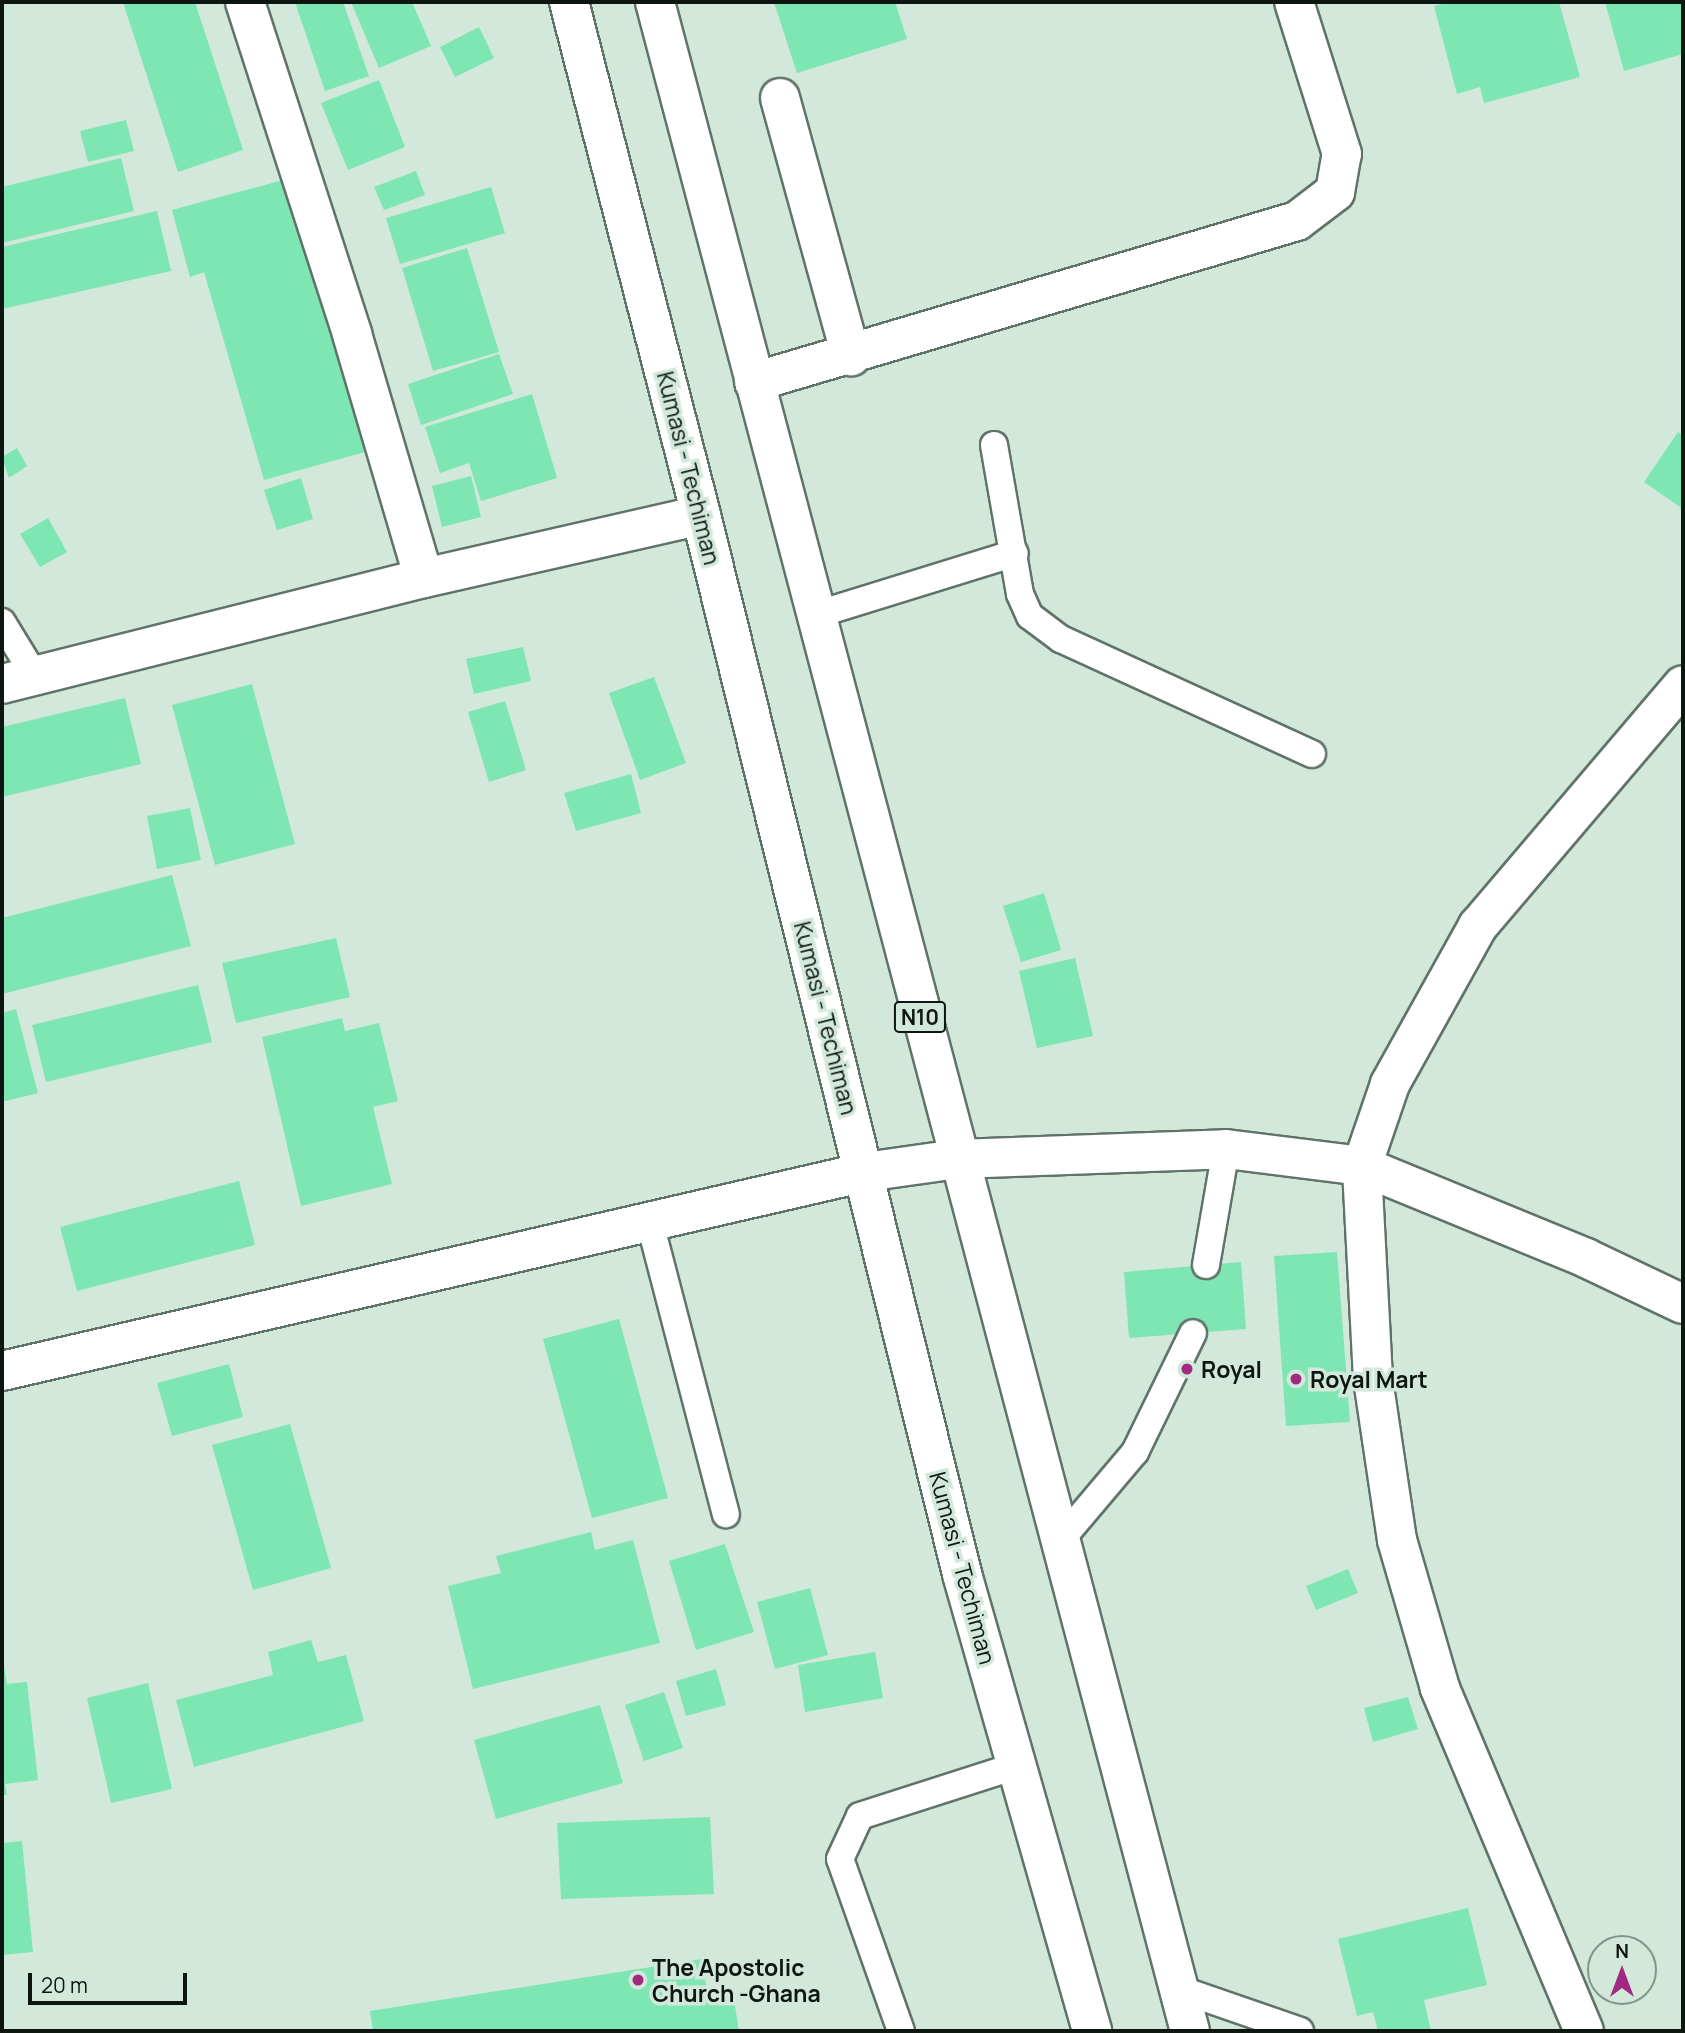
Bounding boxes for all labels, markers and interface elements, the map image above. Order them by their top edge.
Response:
street label: Kumasi - Techiman [652,369,726,567]
street label: Kumasi - Techiman [789,919,863,1117]
road number: N10 [894,1000,946,1034]
place label: Royal [1201,1355,1262,1383]
marker: Royal [1179,1361,1195,1377]
place label: Royal Mart [1310,1365,1428,1393]
marker: Royal Mart [1288,1371,1304,1387]
street label: Kumasi - Techiman [924,1469,1002,1667]
north arrow [1587,1935,1657,2005]
text: N [1615,1938,1629,1964]
place label: The Apostolic Church -Ghana [652,1953,821,2007]
scale bar [32,1960,191,2004]
text: 20 m [41,1971,88,1999]
marker: The Apostolic Church -Ghana [630,1972,646,1988]

